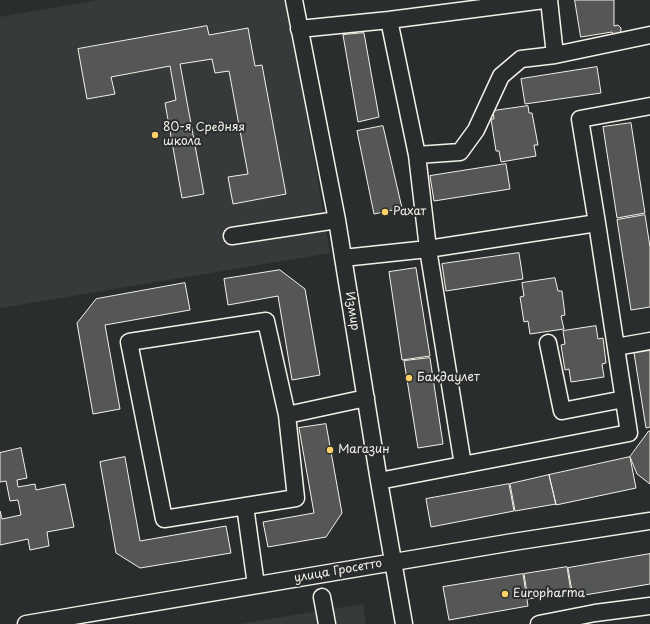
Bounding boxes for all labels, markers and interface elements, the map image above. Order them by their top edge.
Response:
place label: 80-я Средняя школа [163,121,245,149]
marker: 80-я Средняя школа [150,130,160,140]
place label: Рахат [393,205,426,219]
marker: Рахат [380,207,390,217]
street label: Измир [342,290,362,332]
place label: Бақдаулет [417,371,480,385]
marker: Бақдаулет [404,373,414,383]
place label: Магазин [338,443,389,457]
marker: Магазин [325,445,335,455]
street label: улица Гросетто [293,556,383,586]
place label: Europharma [513,587,585,601]
marker: Europharma [500,589,510,599]

